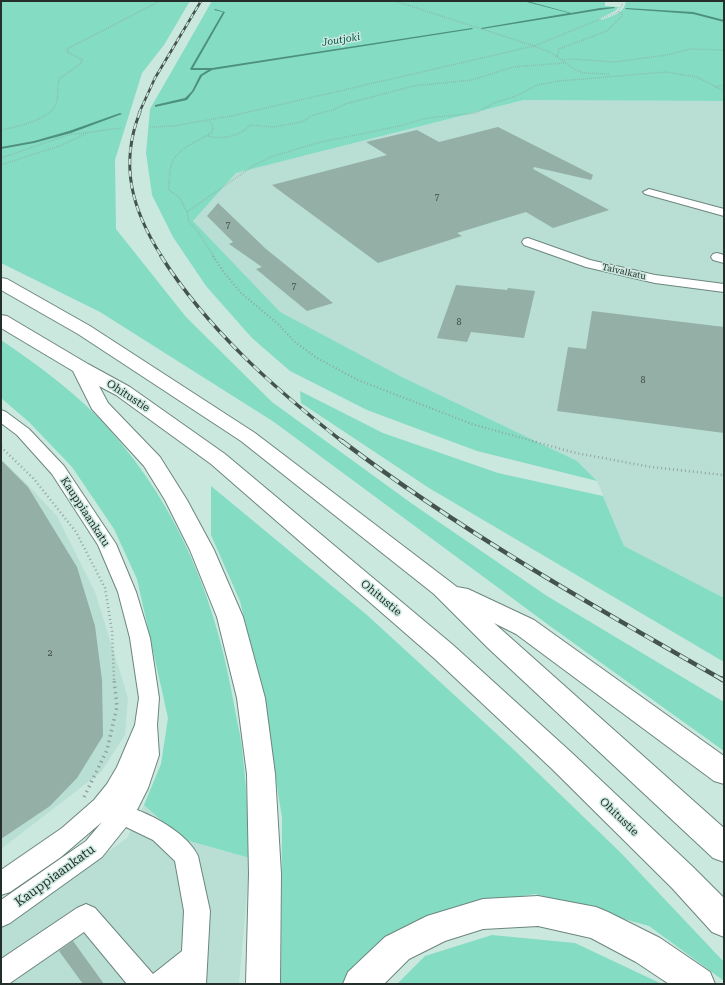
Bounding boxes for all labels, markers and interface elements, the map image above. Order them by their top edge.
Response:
water label: Joutjoki [321,31,361,49]
house number: 7 [434,192,440,202]
house number: 7 [225,220,231,230]
street label: Taivalkatu [601,262,647,282]
house number: 7 [291,281,297,291]
house number: 8 [456,317,462,327]
house number: 8 [640,375,646,385]
street label: Ohitustie [104,377,152,415]
street label: Kauppiaankatu [57,475,113,549]
street label: Ohitustie [358,577,404,619]
house number: 2 [47,648,53,658]
street label: Ohitustie [597,795,641,839]
street label: Kauppiaankatu [12,842,98,910]

